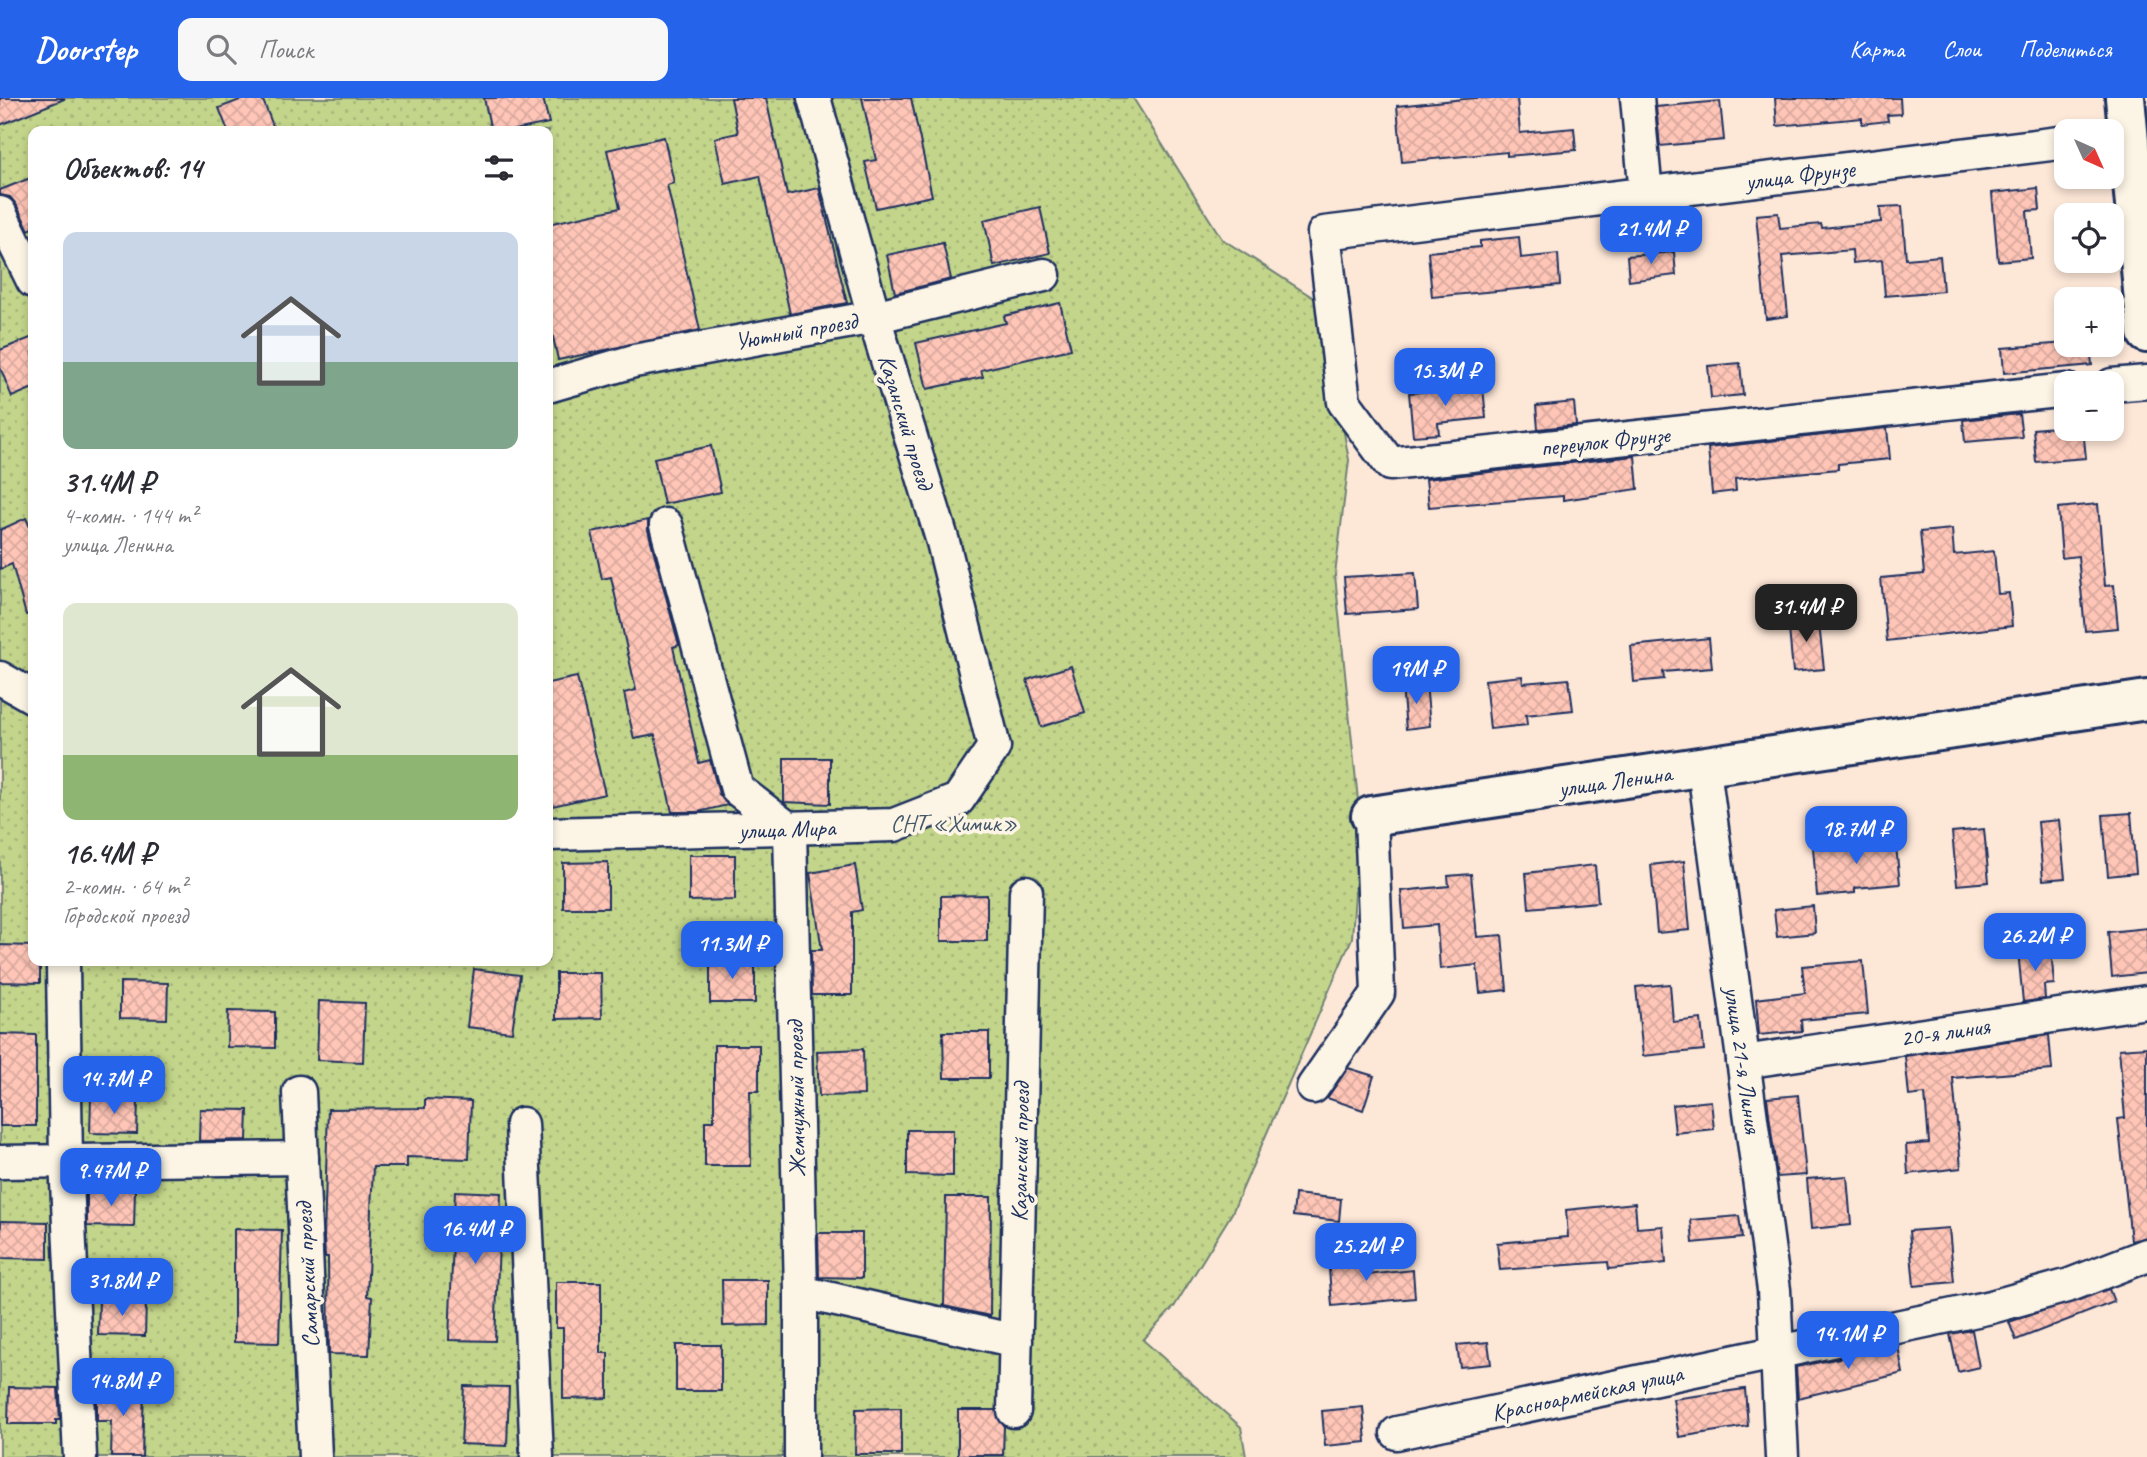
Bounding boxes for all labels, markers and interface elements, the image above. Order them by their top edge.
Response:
search box [178,18,668,81]
text: Doorstep [35,28,136,70]
icon: search [202,30,240,68]
text: Поиск [258,33,313,66]
text: Карта [1850,34,1904,64]
text: Слои [1942,34,1981,64]
text: Поделиться [2019,34,2112,64]
north arrow [2054,119,2124,189]
map controls [2054,119,2124,441]
text: Объектов: 14 [63,149,202,187]
icon: filters [480,149,518,187]
street label: улица Фрунзе [1742,153,1859,197]
button: locate [2054,203,2124,273]
pin: 21.4M ₽ [1586,206,1716,266]
text: 21.4M ₽ [1616,214,1686,243]
icon: home [228,278,354,404]
button: + [2054,287,2124,357]
street label: Уютный проезд [733,305,862,356]
pin: 15.3M ₽ [1380,348,1510,408]
street label: Казанский проезд [870,351,941,496]
text: 15.3M ₽ [1410,356,1480,385]
button: − [2054,371,2124,441]
street label: переулок Фрунзе [1539,419,1673,464]
text: 31.4M ₽ [63,463,154,501]
text: 4-комн. · 144 m² [63,501,197,530]
text: улица Ленина [63,530,172,559]
pin: 31.4M ₽ [1741,584,1871,644]
text: 31.4M ₽ [1771,592,1841,621]
pin: 19M ₽ [1367,646,1465,706]
icon: home [228,649,354,775]
text: 19M ₽ [1389,654,1443,683]
street label: улица Ленина [1554,758,1676,804]
pin: 18.7M ₽ [1791,806,1921,866]
park label: СНТ «Химик» [890,808,1018,838]
street label: улица Мира [736,812,837,846]
text: 18.7M ₽ [1821,814,1891,843]
text: 16.4M ₽ [63,834,155,872]
text: 2-комн. · 64 m² [63,872,187,901]
text: Городской проезд [63,901,188,930]
pin: 26.2M ₽ [1970,914,2100,973]
text: 26.2M ₽ [2000,921,2070,950]
pin: 11.3M ₽ [667,922,797,981]
text: 11.3M ₽ [697,929,767,958]
street label: улица 21-я Линия [1718,983,1768,1137]
street label: 20-я линия [1898,1011,1993,1053]
street label: Жемчужный проезд [780,1018,812,1177]
pin: 14.7M ₽ [49,1056,179,1116]
text: 14.7M ₽ [79,1064,149,1093]
street label: Казанский проезд [1004,1080,1037,1222]
pin: 9.47M ₽ [46,1148,176,1208]
text: 9.47M ₽ [76,1156,146,1185]
street label: Самарский проезд [288,1199,326,1348]
pin: 16.4M ₽ [410,1206,540,1266]
text: 16.4M ₽ [440,1214,510,1243]
pin: 25.2M ₽ [1301,1224,1431,1283]
text: 25.2M ₽ [1331,1231,1401,1260]
pin: 31.8M ₽ [57,1258,187,1318]
text: 31.8M ₽ [87,1266,157,1295]
pin: 14.1M ₽ [1783,1312,1913,1371]
text: 14.1M ₽ [1813,1319,1883,1348]
pin: 14.8M ₽ [58,1358,188,1418]
street label: Красноармейская улица [1489,1358,1687,1428]
text: 14.8M ₽ [88,1366,158,1395]

